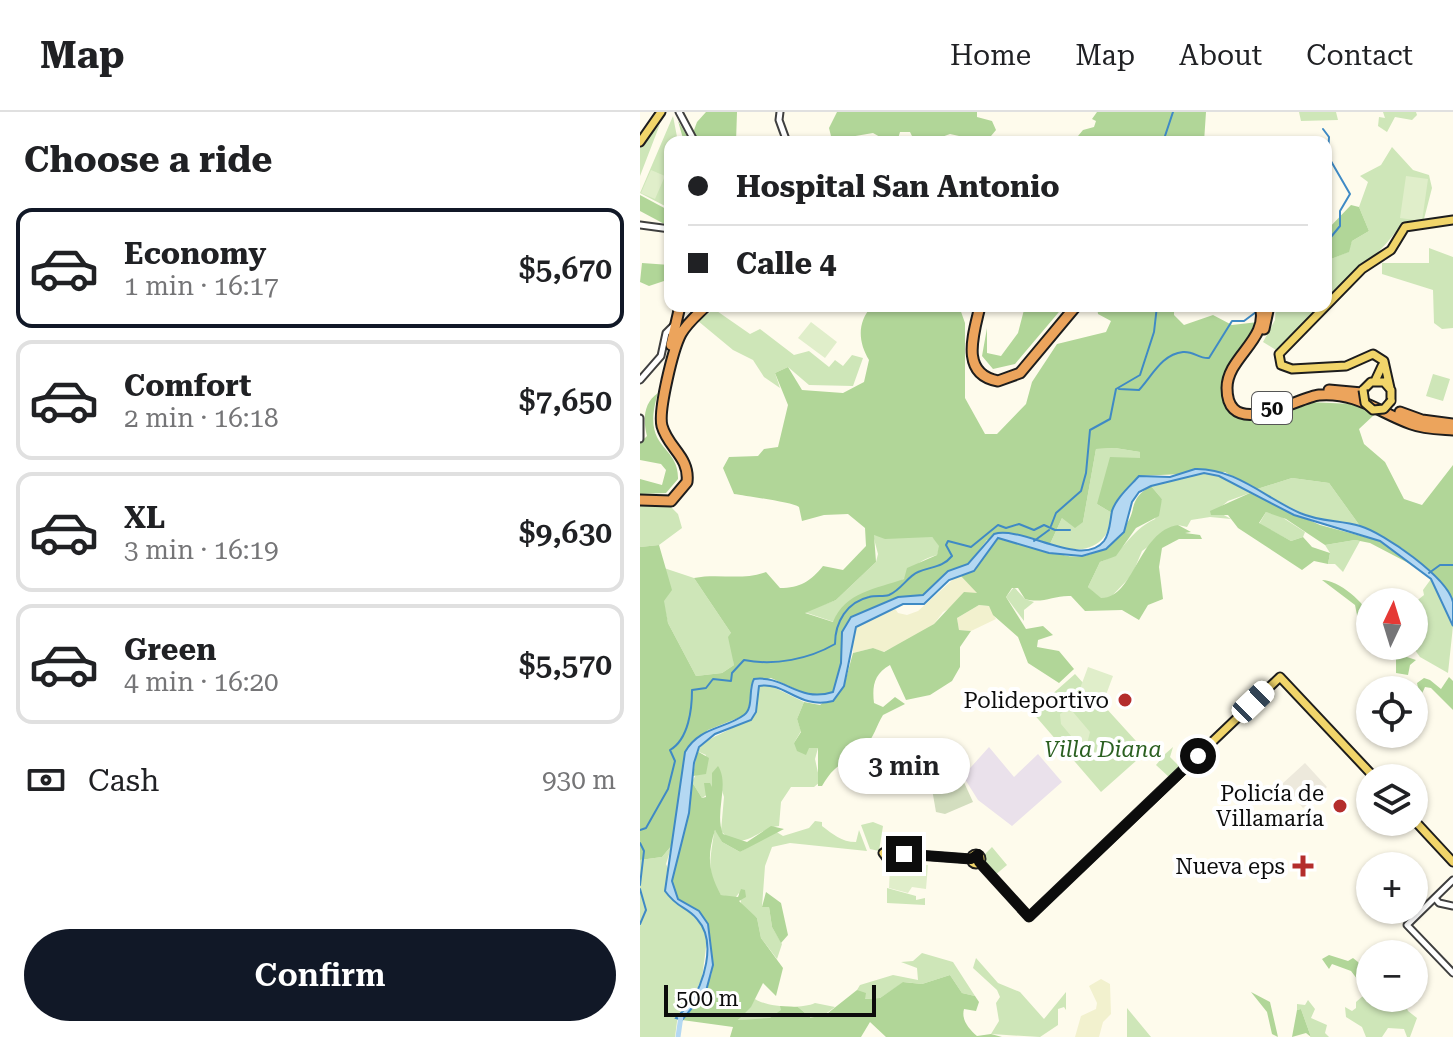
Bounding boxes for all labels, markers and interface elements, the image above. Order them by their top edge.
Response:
text: Map [40,33,125,77]
text: Home [950,39,1031,72]
text: Map [1075,39,1135,72]
text: About [1179,39,1262,72]
text: Contact [1306,39,1413,72]
text: Choose a ride [24,139,272,181]
text: Hospital San Antonio [736,169,1060,204]
icon: car [28,232,100,304]
text: Economy [124,236,266,271]
text: Calle 4 [736,246,836,281]
text: $5,670 [519,251,612,286]
text: 1 min · 16:17 [124,271,279,301]
icon: car [28,364,100,436]
text: Comfort [124,368,251,403]
text: $7,650 [519,383,612,418]
road number: 50 [1252,392,1292,424]
text: 2 min · 16:18 [124,403,279,433]
icon: car [28,496,100,568]
text: XL [124,500,165,535]
text: $9,630 [519,515,612,550]
text: 3 min · 16:19 [124,535,279,565]
north arrow [1356,588,1428,660]
map controls [1356,588,1428,1012]
icon: car [28,628,100,700]
text: Green [124,632,216,667]
text: $5,570 [519,647,612,682]
text: 4 min · 16:20 [124,667,279,697]
button: locate [1356,676,1428,748]
car [1227,677,1279,727]
place label: Polideportivo [964,688,1109,713]
marker: Polideportivo [1116,691,1134,709]
park label: Villa Diana [1044,737,1162,762]
callout: 3 min [838,738,970,794]
route start [1180,738,1216,774]
text: 3 min [868,751,940,781]
icon: cash [24,758,68,802]
text: Cash [88,763,159,798]
button: layers [1356,764,1428,836]
text: 930 m [542,765,616,795]
place label: Policía de Villamaría [1216,781,1324,831]
marker: Policía de Villamaría [1331,797,1349,815]
route end [886,836,922,872]
button: + [1356,852,1428,924]
place label: Nueva eps [1175,854,1285,879]
marker: Nueva eps [1292,855,1314,877]
button: Confirm [24,929,616,1021]
button: − [1356,940,1428,1012]
scale bar [664,981,876,1017]
text: 500 m [676,986,739,1011]

